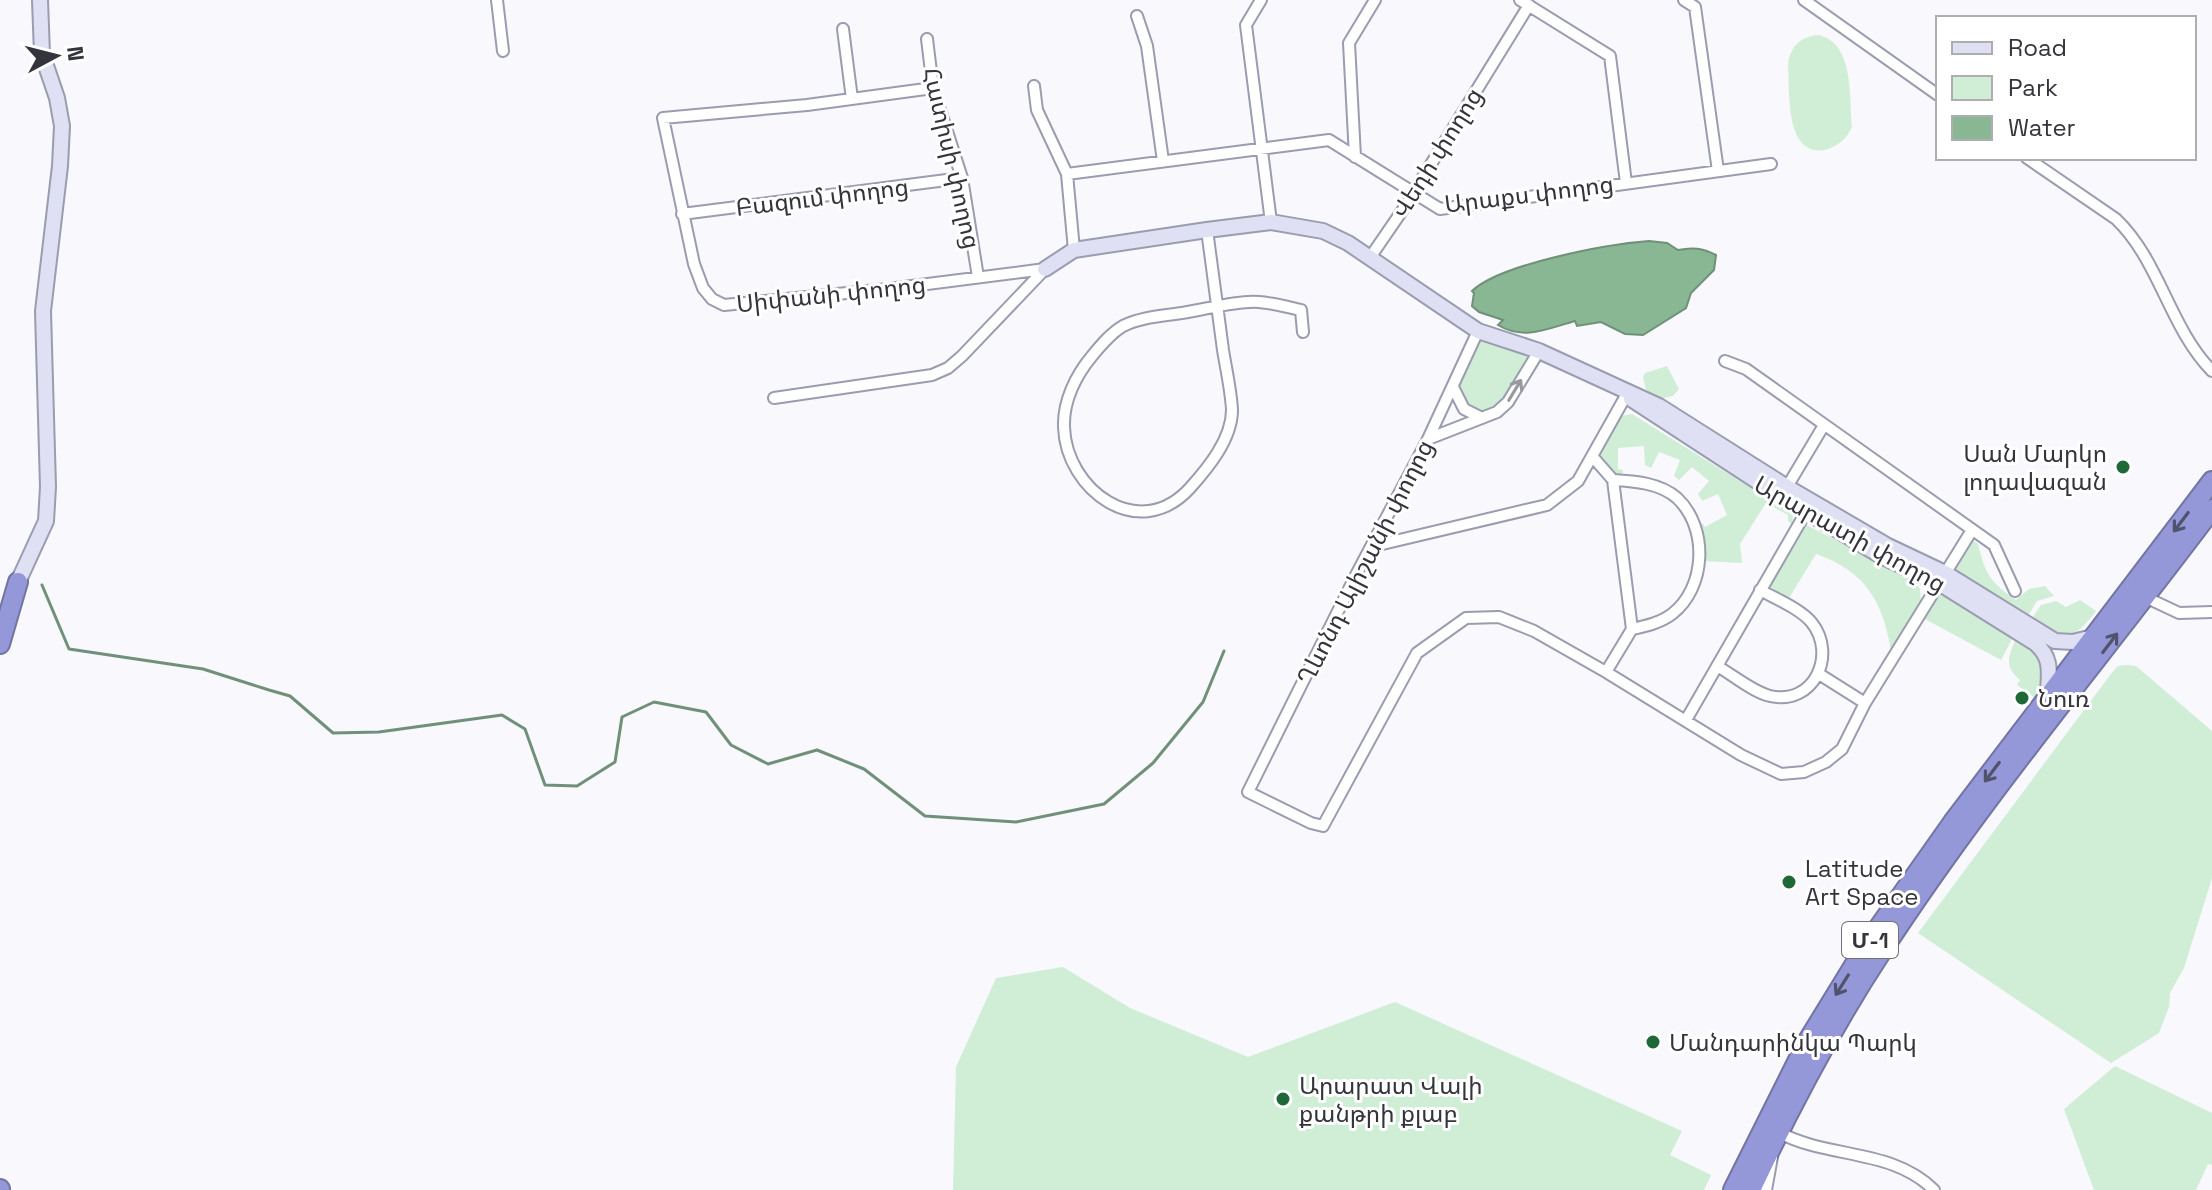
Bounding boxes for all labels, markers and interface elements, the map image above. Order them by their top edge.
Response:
north arrow [16,16,96,96]
legend [1936,16,2196,160]
text: Road [2008,32,2067,63]
text: N [61,45,91,63]
street label: Հատիսի փողոց [916,64,988,252]
text: Park [2008,72,2058,103]
street label: Վեդի փողոց [1385,82,1489,224]
text: Water [2008,112,2076,143]
street label: Արաքս փողոց [1443,168,1615,220]
street label: Բազում փողոց [734,171,910,223]
street label: Սիփանի փողոց [735,269,927,319]
one-way arrow [1507,379,1523,402]
street label: Ղևոնդ Ալիշանի փողոց [1290,434,1440,690]
place label: Սան Մարկո լողավազան [1963,438,2107,497]
marker: Սան Մարկո լողավազան [2114,458,2132,476]
street label: Արարատի փողոց [1749,468,1951,600]
one-way arrow [2173,511,2190,532]
one-way arrow [2101,633,2118,654]
place label: Նուռ [2038,683,2090,714]
marker: Նուռ [2013,689,2031,707]
one-way arrow [1983,761,2000,783]
place label: Latitude Art Space [1805,853,1919,912]
marker: Latitude Art Space [1780,873,1798,891]
road number: Մ-1 [1842,922,1898,958]
one-way arrow [1833,973,1850,995]
place label: Մանդարինկա Պարկ [1669,1027,1917,1058]
marker: Մանդարինկա Պարկ [1644,1033,1662,1051]
place label: Արարատ Վալի քանթրի քլաբ [1299,1070,1483,1129]
marker: Արարատ Վալի քանթրի քլաբ [1274,1090,1292,1108]

